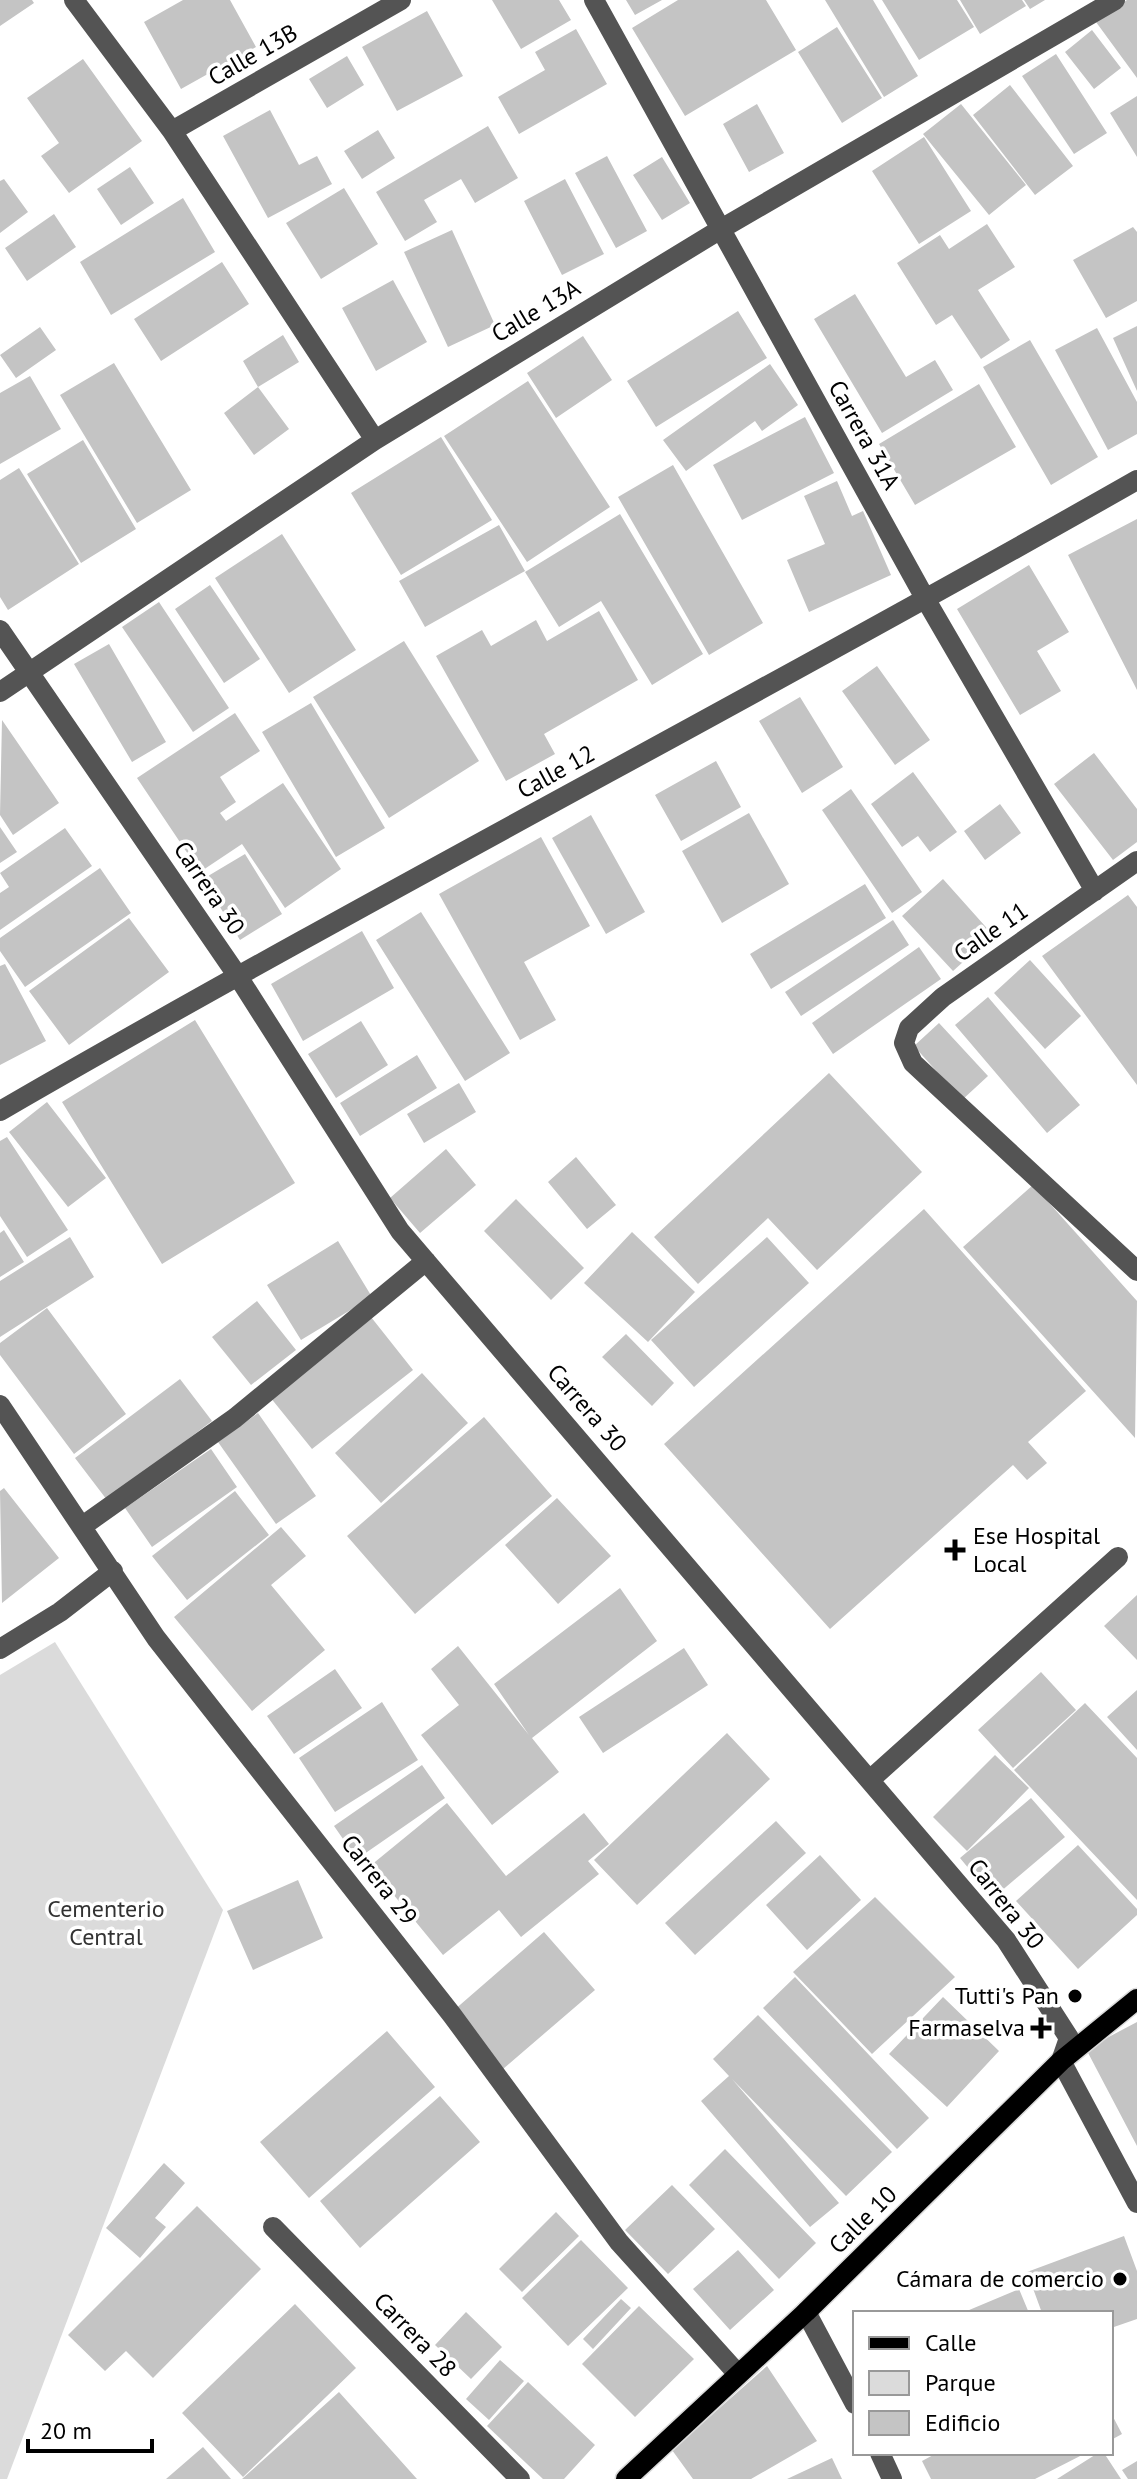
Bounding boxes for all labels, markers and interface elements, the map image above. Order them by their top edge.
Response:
street label: Calle 13B [203,17,303,92]
street label: Calle 13A [486,272,586,349]
street label: Carrera 31A [822,375,907,495]
street label: Calle 12 [512,738,600,805]
street label: Carrera 30 [167,835,252,940]
street label: Calle 11 [947,895,1034,968]
street label: Carrera 30 [541,1357,634,1458]
place label: Ese Hospital Local [973,1520,1100,1579]
marker: Ese Hospital Local [944,1539,966,1561]
street label: Carrera 29 [334,1828,424,1931]
street label: Carrera 30 [961,1852,1051,1955]
park label: Cementerio Central [47,1893,165,1952]
place label: Tutti's Pan [955,1980,1059,2011]
marker: Tutti's Pan [1066,1987,1084,2005]
place label: Farmaselva [908,2012,1025,2043]
marker: Farmaselva [1032,2019,1050,2037]
street label: Calle 10 [822,2179,903,2260]
place label: Cámara de comercio [896,2263,1104,2294]
marker: Cámara de comercio [1111,2270,1129,2288]
street label: Carrera 28 [367,2286,463,2384]
legend [853,2311,1113,2455]
text: Calle [925,2327,976,2358]
text: Parque [925,2367,996,2398]
scale bar [28,2403,152,2453]
text: Edificio [925,2407,1000,2438]
text: 20 m [40,2415,92,2446]

